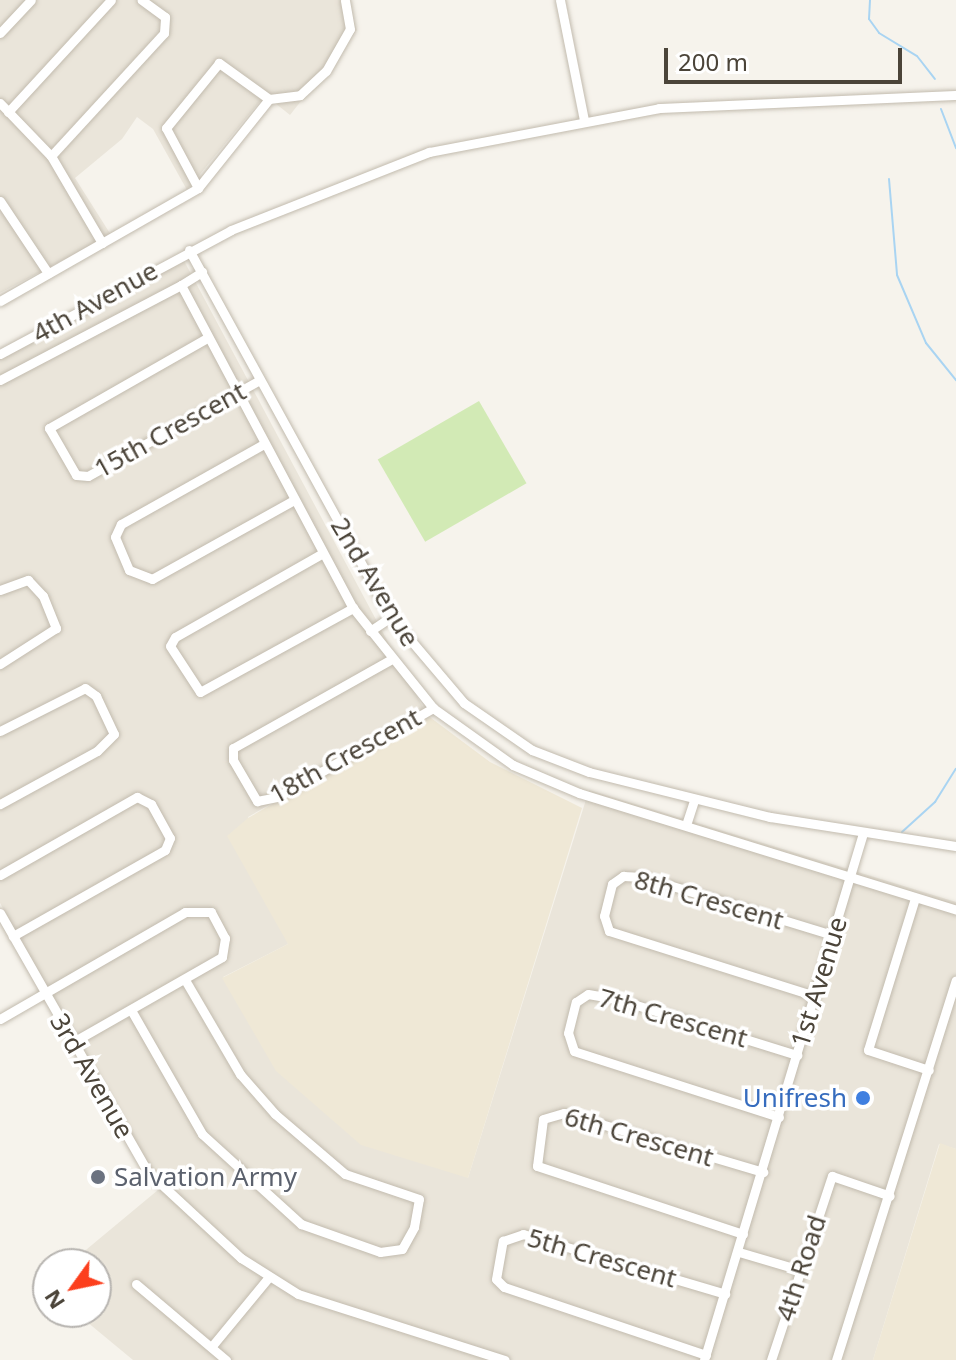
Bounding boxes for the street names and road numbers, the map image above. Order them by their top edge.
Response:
street label: 4th Avenue [27,255,163,349]
street label: 15th Crescent [89,376,251,484]
street label: 2nd Avenue [324,512,426,652]
street label: 18th Crescent [264,702,426,810]
street label: 8th Crescent [631,864,787,936]
street label: 1st Avenue [784,913,854,1051]
street label: 7th Crescent [595,982,751,1054]
street label: 3rd Avenue [44,1008,140,1144]
street label: 6th Crescent [561,1101,717,1173]
street label: 4th Road [769,1211,833,1325]
street label: 5th Crescent [524,1222,680,1294]

